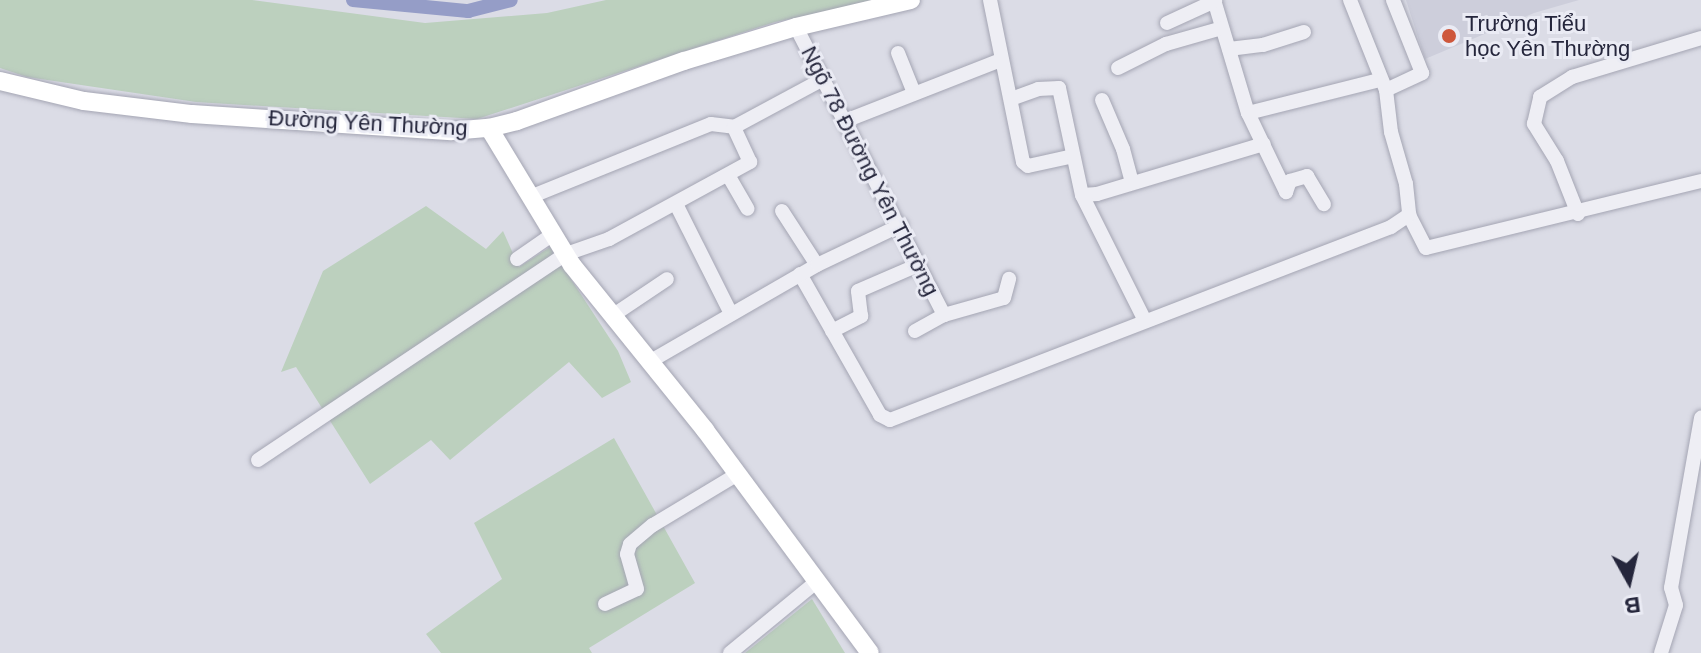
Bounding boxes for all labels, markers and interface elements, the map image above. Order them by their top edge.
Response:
place label: Trường Tiểu học Yên Thường [1465,10,1631,62]
marker: Trường Tiểu học Yên Thường [1440,27,1458,45]
street label: Ngõ 78 Đường Yên Thường [795,41,945,301]
street label: Đường Yên Thường [267,105,469,141]
north arrow [1589,541,1669,621]
text: B [1623,592,1642,619]

